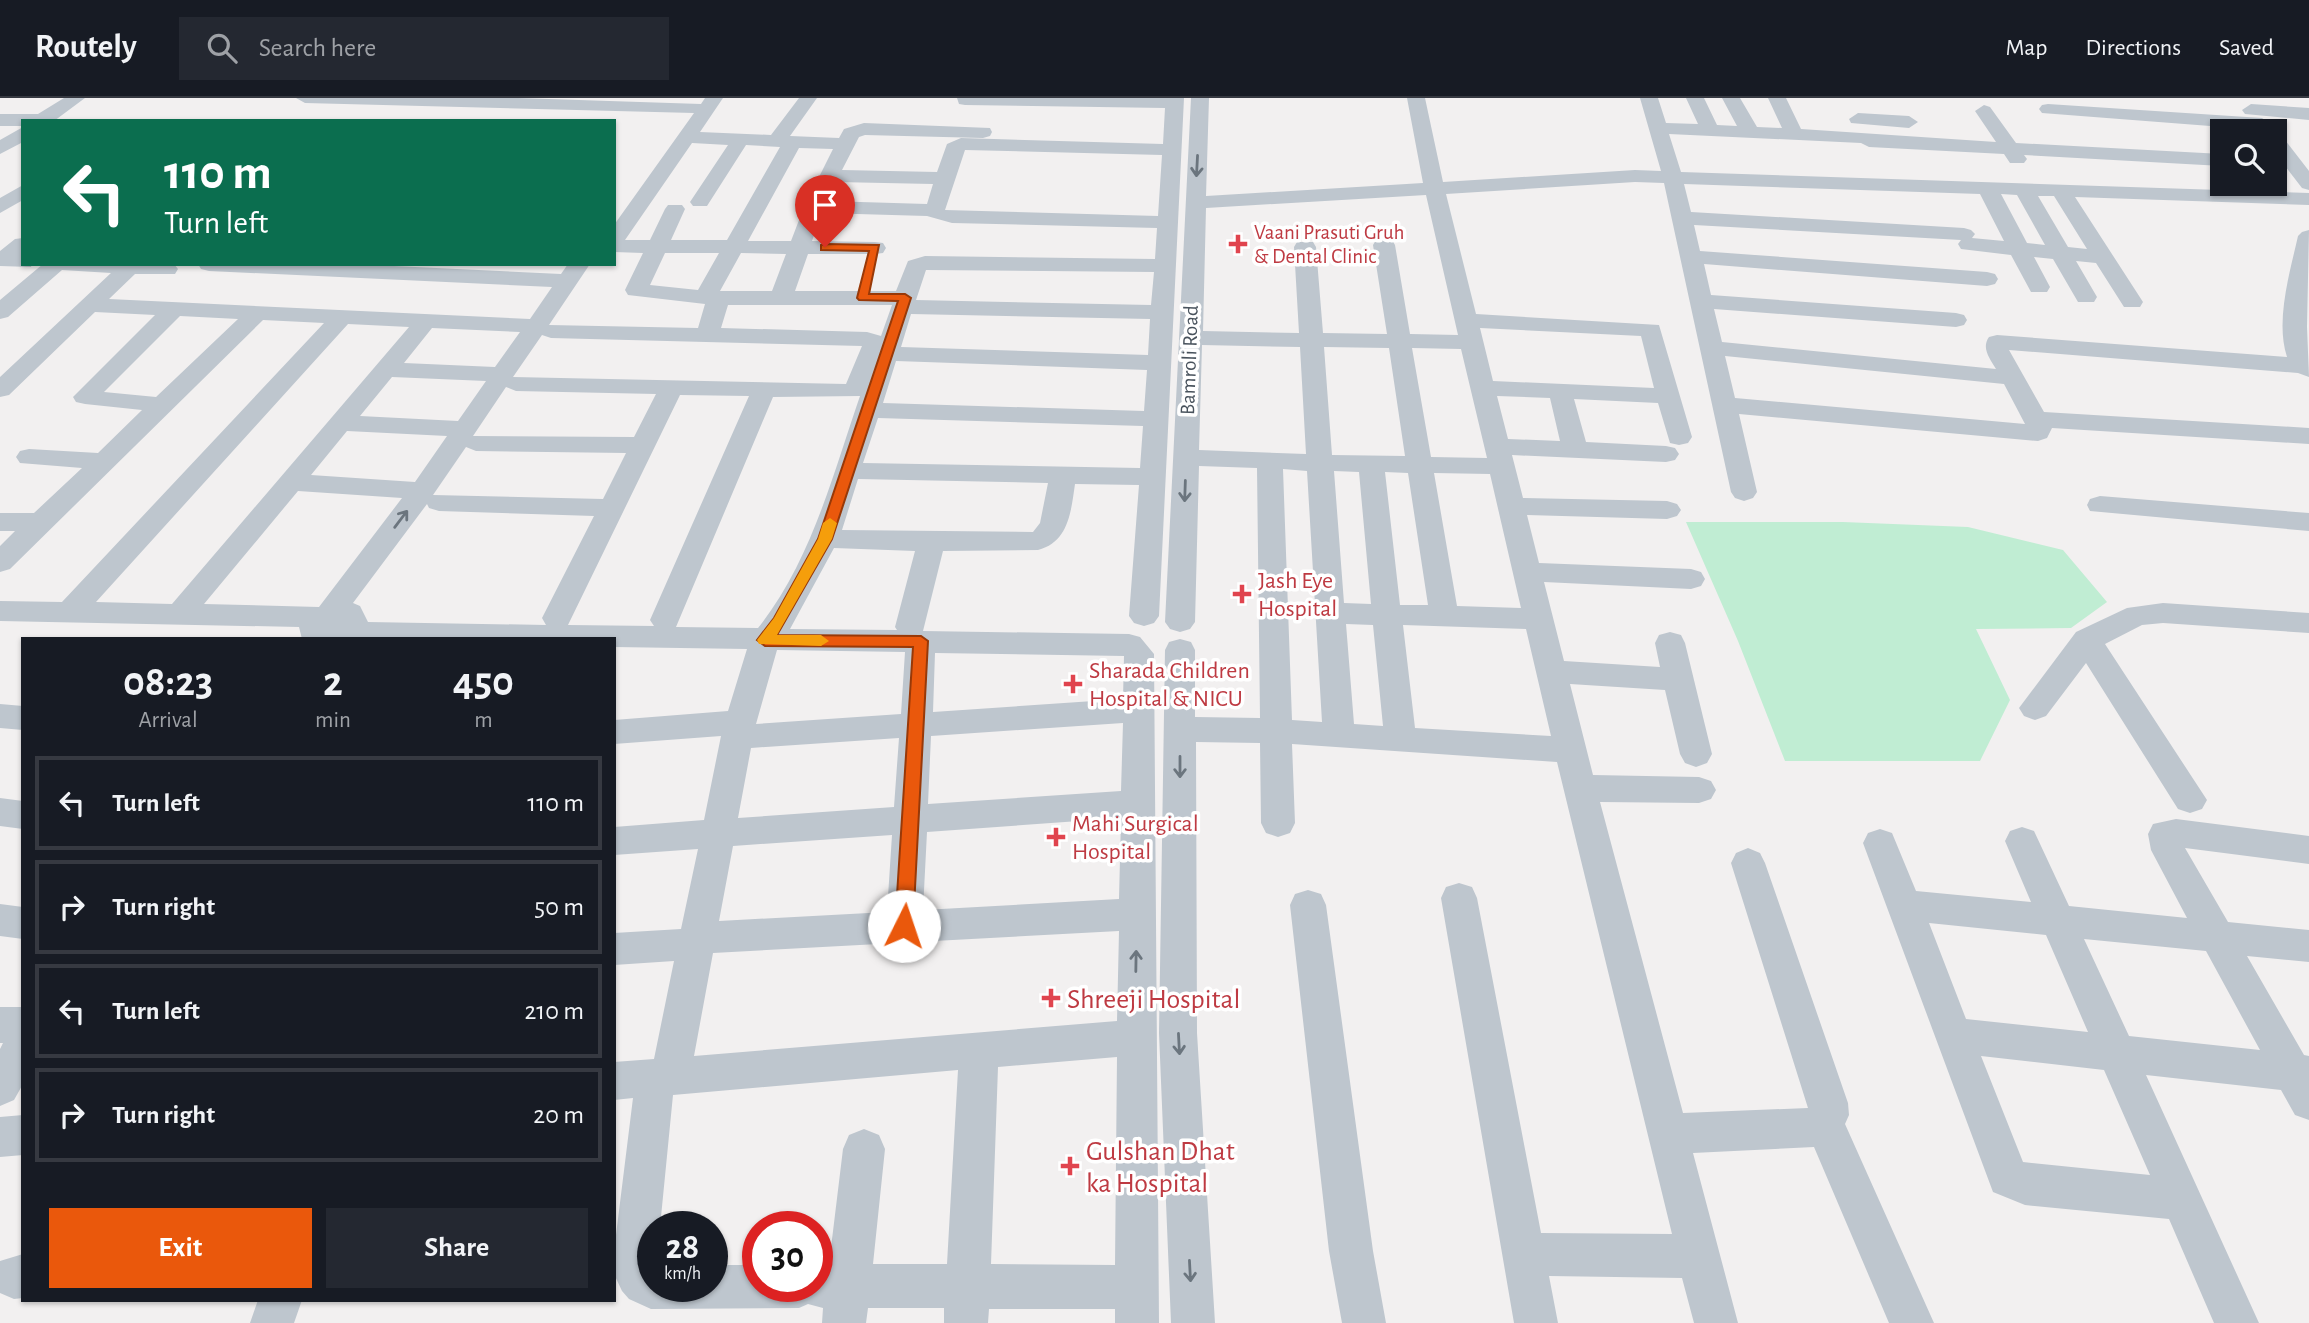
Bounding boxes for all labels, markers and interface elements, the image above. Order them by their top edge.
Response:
search box [179,17,669,80]
icon: search [203,29,241,67]
text: Routely [35,31,137,64]
text: Search here [259,35,376,61]
text: Map [2005,36,2047,60]
text: Directions [2085,36,2181,60]
text: Saved [2219,36,2274,60]
map controls [2210,119,2287,196]
button: search [2210,119,2287,196]
icon: left [49,147,140,238]
text: 110 m [164,149,272,198]
one-way arrow [1190,154,1203,177]
pin [795,175,855,247]
icon: arrive [806,186,844,224]
text: Turn left [164,207,268,239]
place label: Vaani Prasuti Gruh & Dental Clinic [1254,222,1405,267]
marker: Vaani Prasuti Gruh & Dental Clinic [1228,234,1248,254]
street label: Bamroli Road [1177,305,1202,415]
one-way arrow [1178,480,1191,503]
one-way arrow [393,510,408,529]
place label: Jash Eye Hospital [1258,569,1337,621]
marker: Jash Eye Hospital [1232,584,1252,604]
place label: Sharada Children Hospital & NICU [1089,659,1250,711]
text: 08:23 [123,661,213,703]
text: 2 [323,661,343,703]
text: 450 [453,661,514,703]
marker: Sharada Children Hospital & NICU [1063,674,1083,694]
text: Arrival [138,709,198,732]
text: min [315,709,351,732]
text: m [474,709,493,732]
one-way arrow [1173,756,1187,779]
icon: left [53,784,91,822]
text: Turn left [112,790,200,816]
text: 110 m [527,790,584,816]
place label: Mahi Surgical Hospital [1072,812,1199,864]
marker: Mahi Surgical Hospital [1046,827,1066,847]
icon: right [53,888,91,926]
position arrow [867,889,941,963]
text: Turn right [112,894,215,920]
text: 50 m [534,894,584,920]
one-way arrow [1130,950,1143,973]
place label: Shreeji Hospital [1067,986,1240,1014]
marker: Shreeji Hospital [1041,988,1061,1008]
icon: left [53,992,91,1030]
text: Turn left [112,998,200,1024]
text: 210 m [524,998,584,1024]
one-way arrow [1173,1032,1186,1055]
icon: right [53,1096,91,1134]
text: Turn right [112,1102,215,1128]
text: 20 m [533,1102,584,1128]
place label: Gulshan Dhat ka Hospital [1086,1138,1235,1198]
marker: Gulshan Dhat ka Hospital [1060,1156,1080,1176]
button: Exit [49,1208,312,1288]
button: Share [326,1208,588,1288]
speed limit sign: 30 [742,1211,833,1302]
text: 28 [666,1230,699,1265]
one-way arrow [1184,1259,1197,1282]
text: km/h [664,1265,701,1283]

